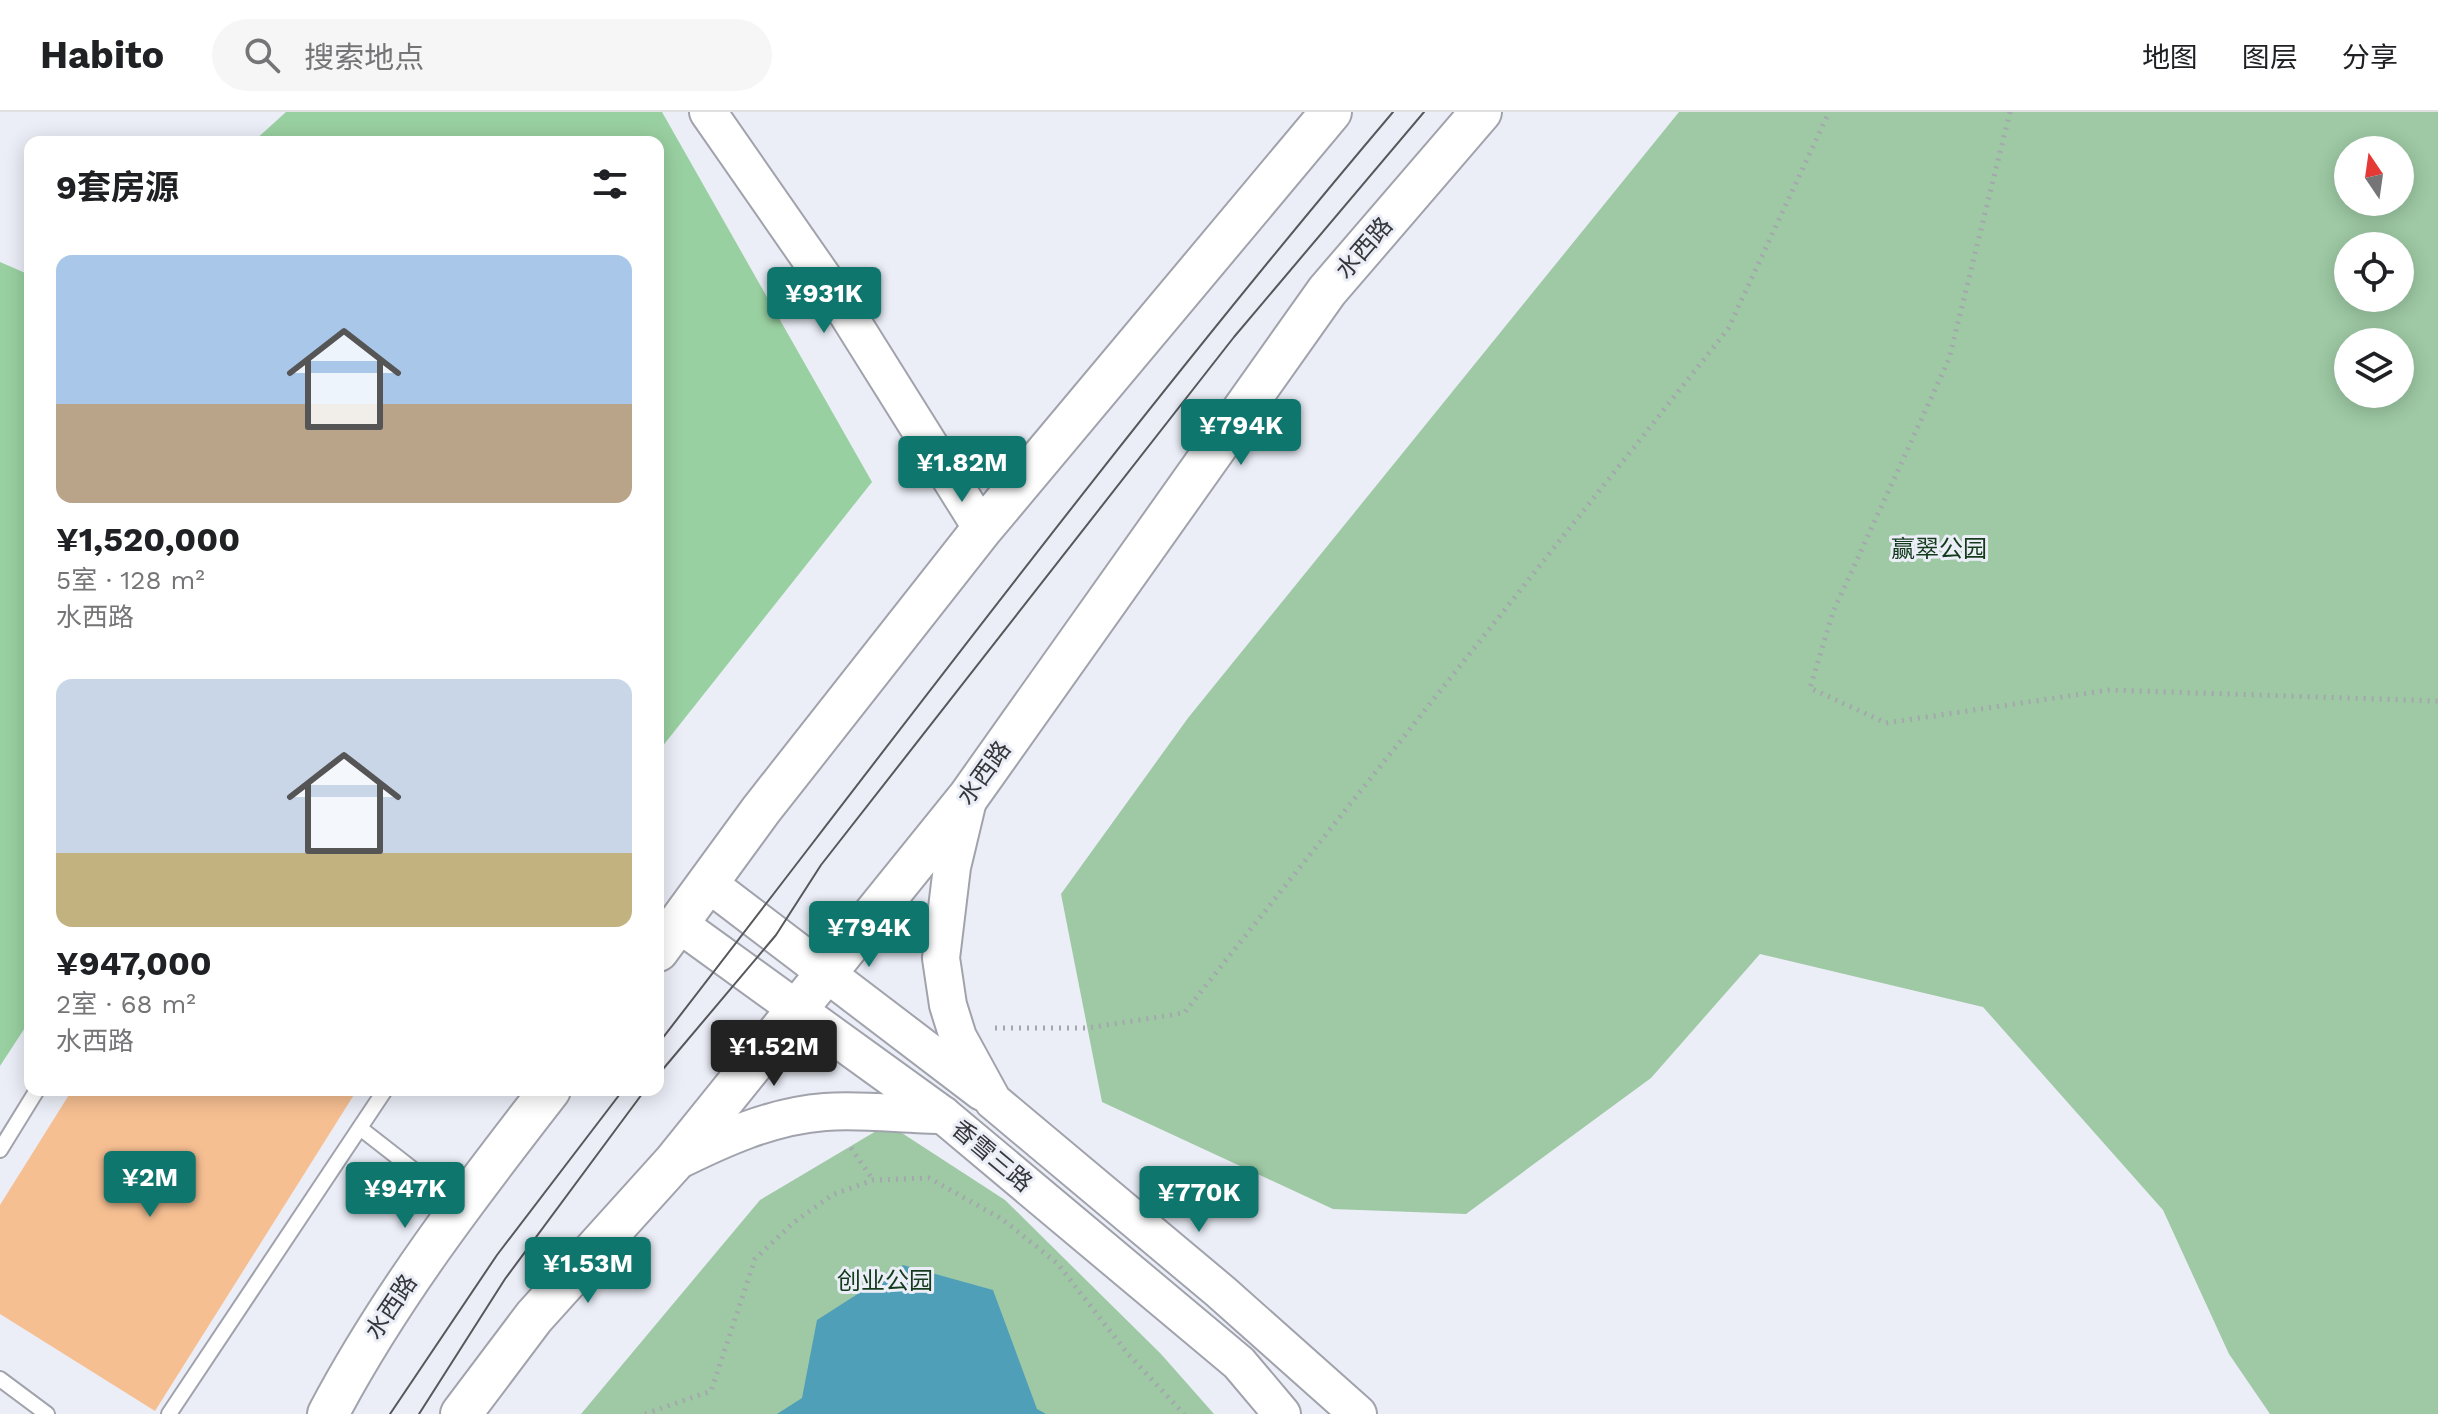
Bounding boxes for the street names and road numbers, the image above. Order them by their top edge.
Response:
street label: 水西路 [1330,212,1398,284]
street label: 水西路 [952,736,1016,810]
street label: 香雪三路 [946,1114,1038,1198]
street label: 水西路 [359,1269,423,1345]

